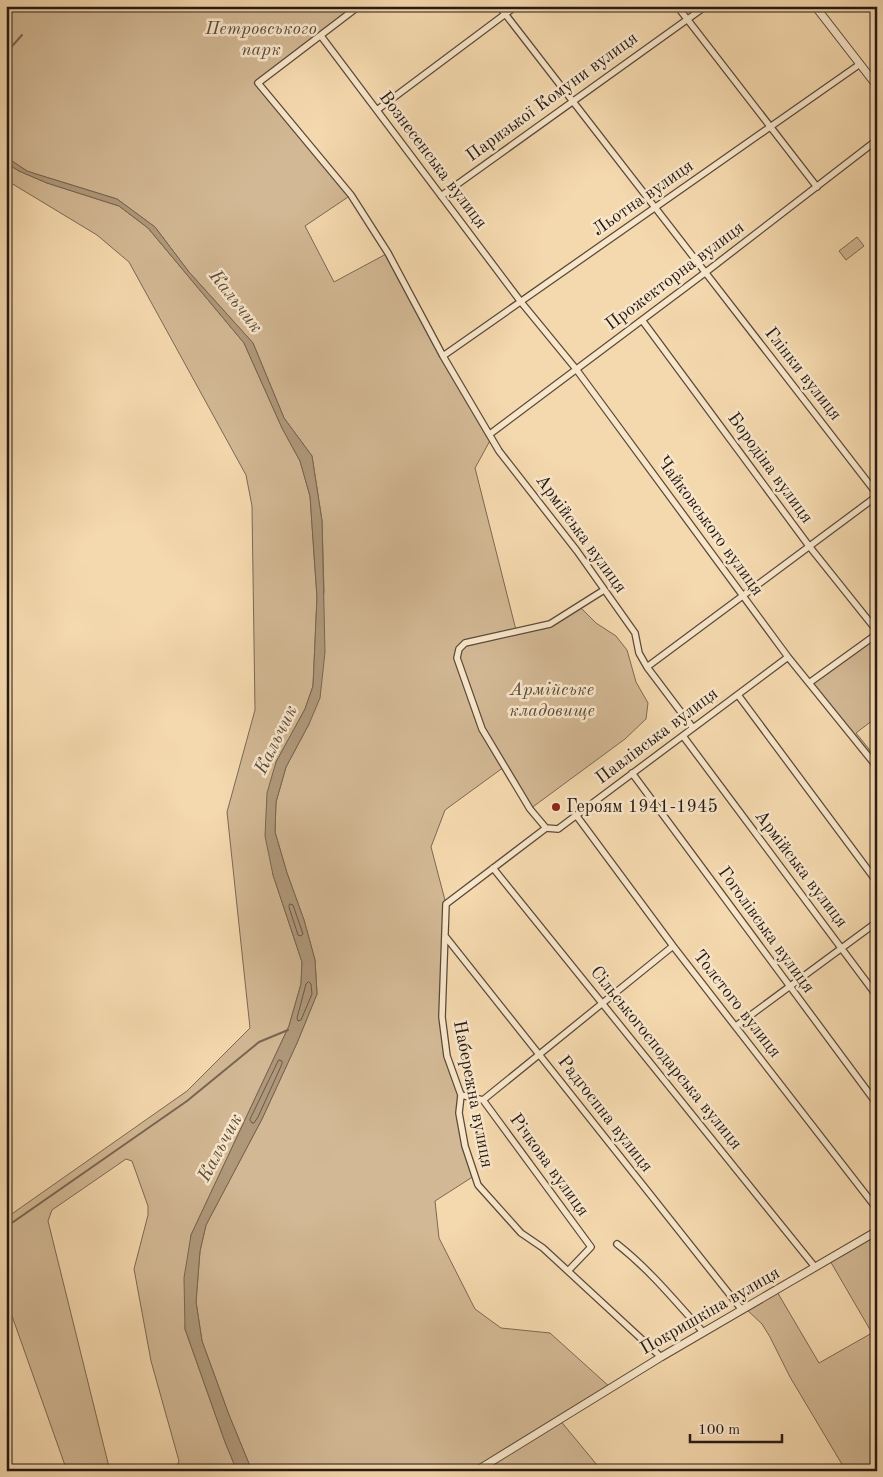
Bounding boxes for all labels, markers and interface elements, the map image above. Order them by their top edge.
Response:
park label: Петровського парк [204,20,317,59]
street label: Паризької Комуни вулиця [463,29,641,165]
street label: Вознесенська вулиця [376,88,490,232]
street label: Льотна вулиця [589,157,697,239]
street label: Прожекторна вулиця [602,218,748,334]
water label: Кальчик [204,266,265,337]
street label: Глінки вулиця [761,324,845,424]
street label: Бородіна вулиця [724,409,816,527]
street label: Чайковського вулиця [653,453,767,599]
street label: Армійська вулиця [532,472,630,596]
park label: Армійське кладовище [509,681,595,720]
street label: Павлівська вулиця [593,684,721,788]
water label: Кальчик [252,703,302,778]
place label: Героям 1941-1945 [566,798,718,816]
marker: Героям 1941-1945 [550,801,562,813]
street label: Армійська вулиця [751,807,851,931]
street label: Гоголівська вулиця [714,864,818,996]
street label: Толстого вулиця [690,947,784,1061]
street label: Сільськогосподарська вулиця [587,963,745,1153]
street label: Набережна вулиця [450,1019,496,1169]
street label: Радгоспна вулиця [554,1052,656,1176]
street label: Річкова вулиця [506,1110,592,1220]
water label: Кальчик [195,1111,247,1186]
street label: Покришкіна вулиця [637,1264,783,1358]
scale bar [690,1412,783,1444]
text: 100 m [698,1423,740,1438]

